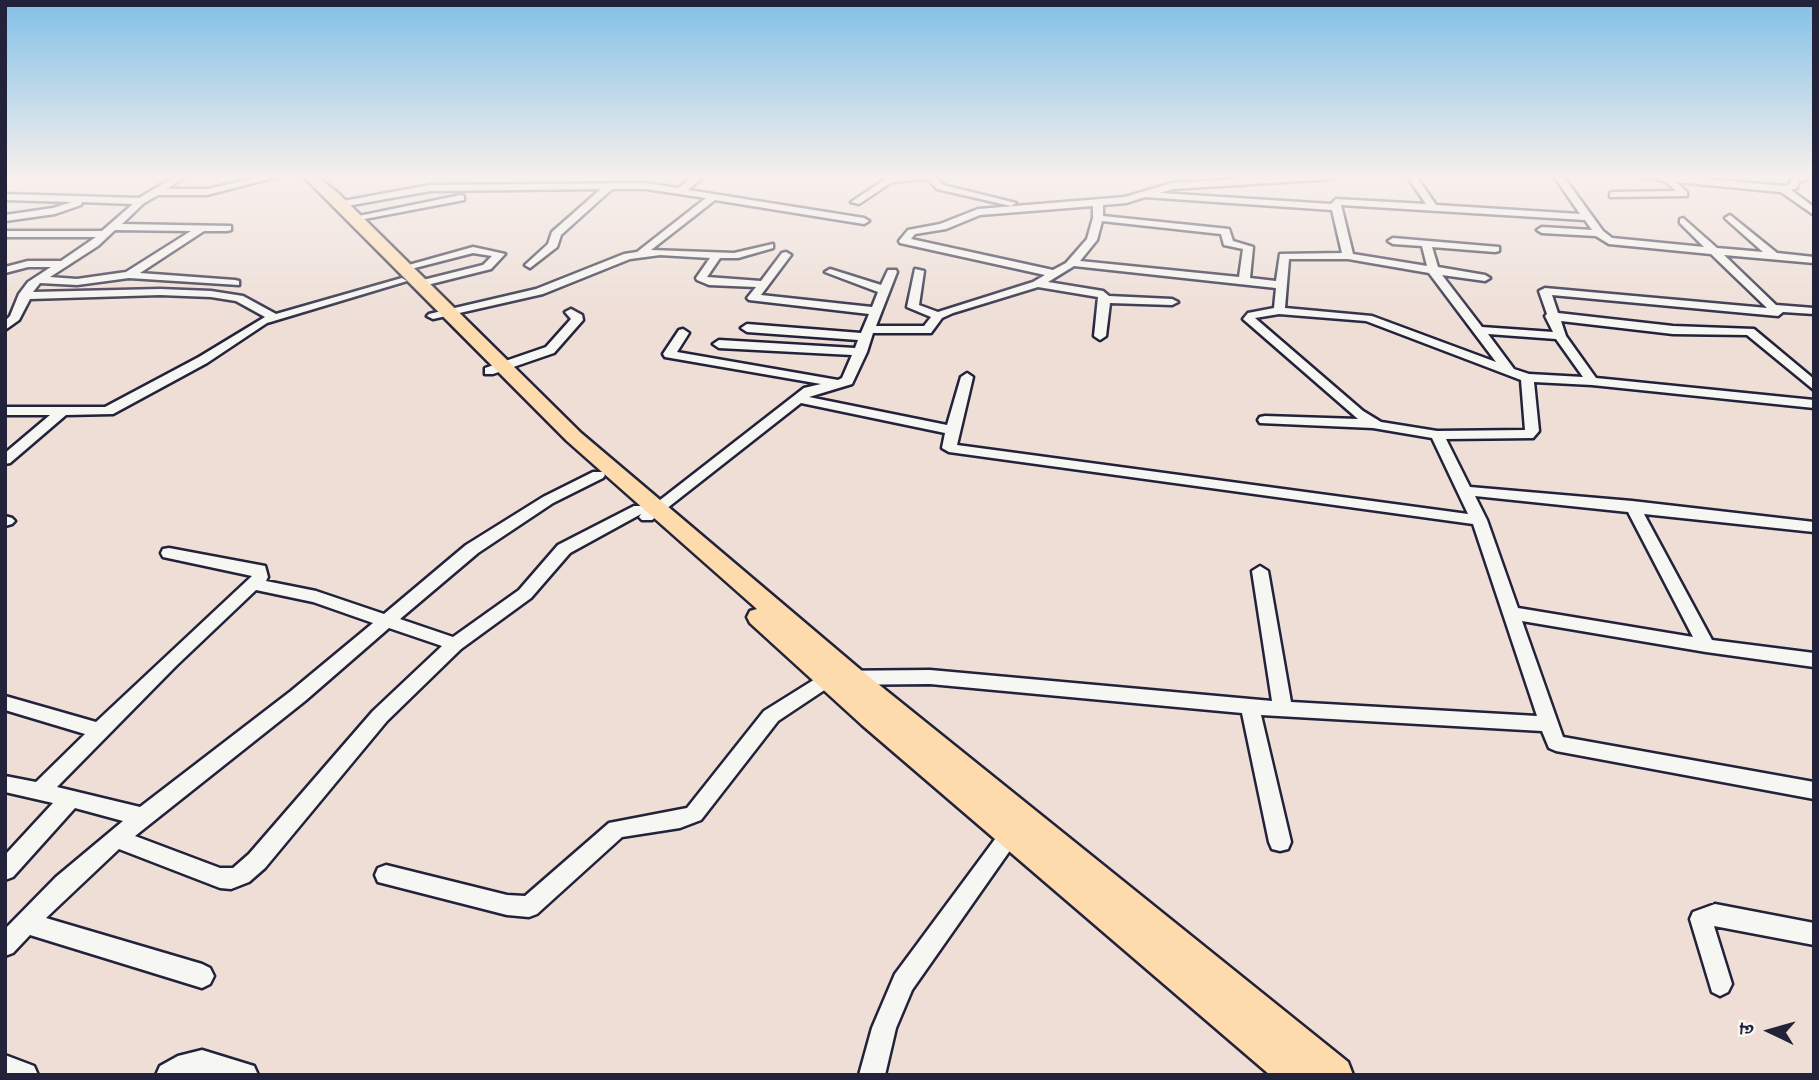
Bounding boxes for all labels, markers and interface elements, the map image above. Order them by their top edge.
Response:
north arrow [1735,996,1805,1066]
text: उ [1735,1023,1762,1036]

